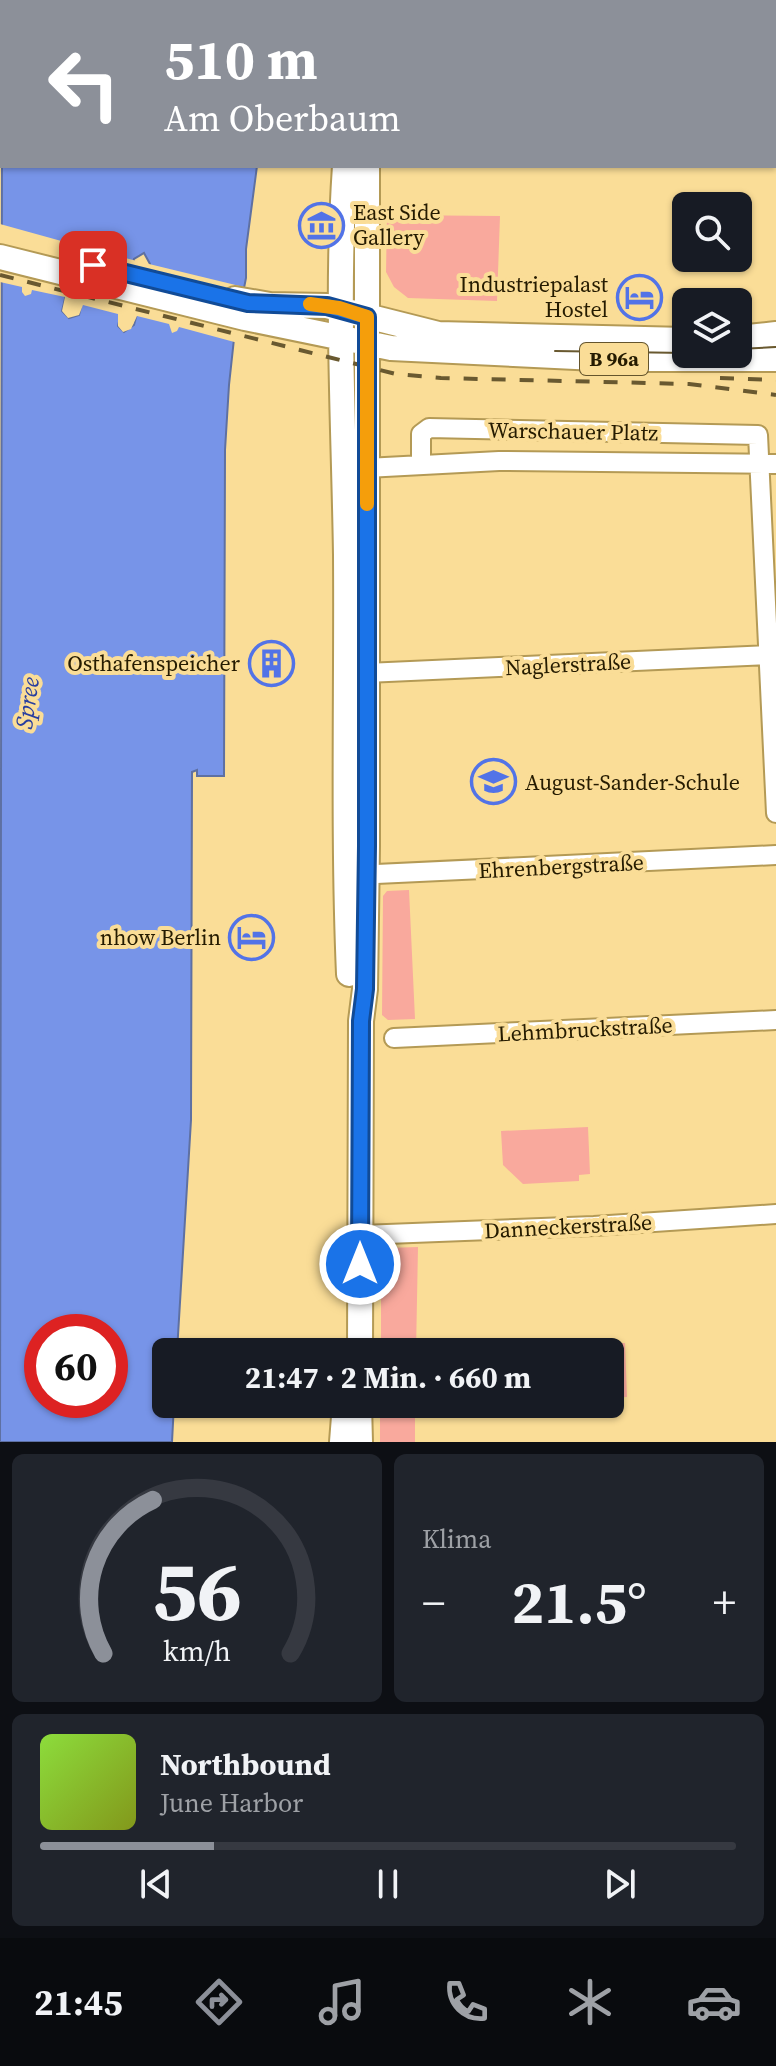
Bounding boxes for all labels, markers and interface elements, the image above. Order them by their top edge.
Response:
text: 510 m [164,21,318,98]
icon: left [32,32,136,136]
text: Am Oberbaum [164,94,401,143]
map controls [672,192,752,368]
button: search [672,192,752,272]
place label: East Side Gallery [353,197,441,252]
museum icon: East Side Gallery [298,201,346,249]
pin [59,231,127,299]
icon: arrive [71,243,115,287]
place label: Industriepalast Hostel [460,269,609,324]
hotel icon: Industriepalast Hostel [615,273,663,321]
button: layers [672,288,752,368]
road number: B 96a [580,343,648,375]
street label: Warschauer Platz [488,415,658,447]
building icon: Osthafenspeicher [247,639,295,687]
street label: Naglerstraße [504,646,632,682]
place label: Osthafenspeicher [67,648,241,678]
water label: Spree [7,675,47,731]
school or university icon: August-Sander-Schule [470,758,518,806]
place label: August-Sander-Schule [525,767,740,797]
street label: Ehrenbergstraße [477,847,645,885]
hotel icon: nhow Berlin [228,913,276,961]
place label: nhow Berlin [100,922,221,952]
street label: Lehmbruckstraße [497,1009,673,1049]
street label: Danneckerstraße [483,1207,653,1245]
position arrow [318,1222,402,1306]
speed limit sign: 60 [24,1314,128,1418]
text: 21:47 · 2 Min. · 660 m [245,1357,531,1398]
text: Klima [422,1521,492,1557]
text: 56 [152,1534,242,1648]
text: 21.5° [511,1561,647,1643]
text: − [422,1572,445,1633]
text: + [713,1572,736,1633]
text: km/h [163,1631,231,1671]
text: Northbound [160,1744,331,1785]
text: June Harbor [160,1785,303,1821]
icon: previous [134,1862,178,1906]
icon: pause [366,1862,410,1906]
icon: next [598,1862,642,1906]
icon: directions [191,1974,247,2030]
icon: music [314,1974,370,2030]
icon: phone [438,1974,494,2030]
icon: climate [562,1974,618,2030]
icon: car [686,1974,742,2030]
text: 21:45 [34,1978,123,2027]

